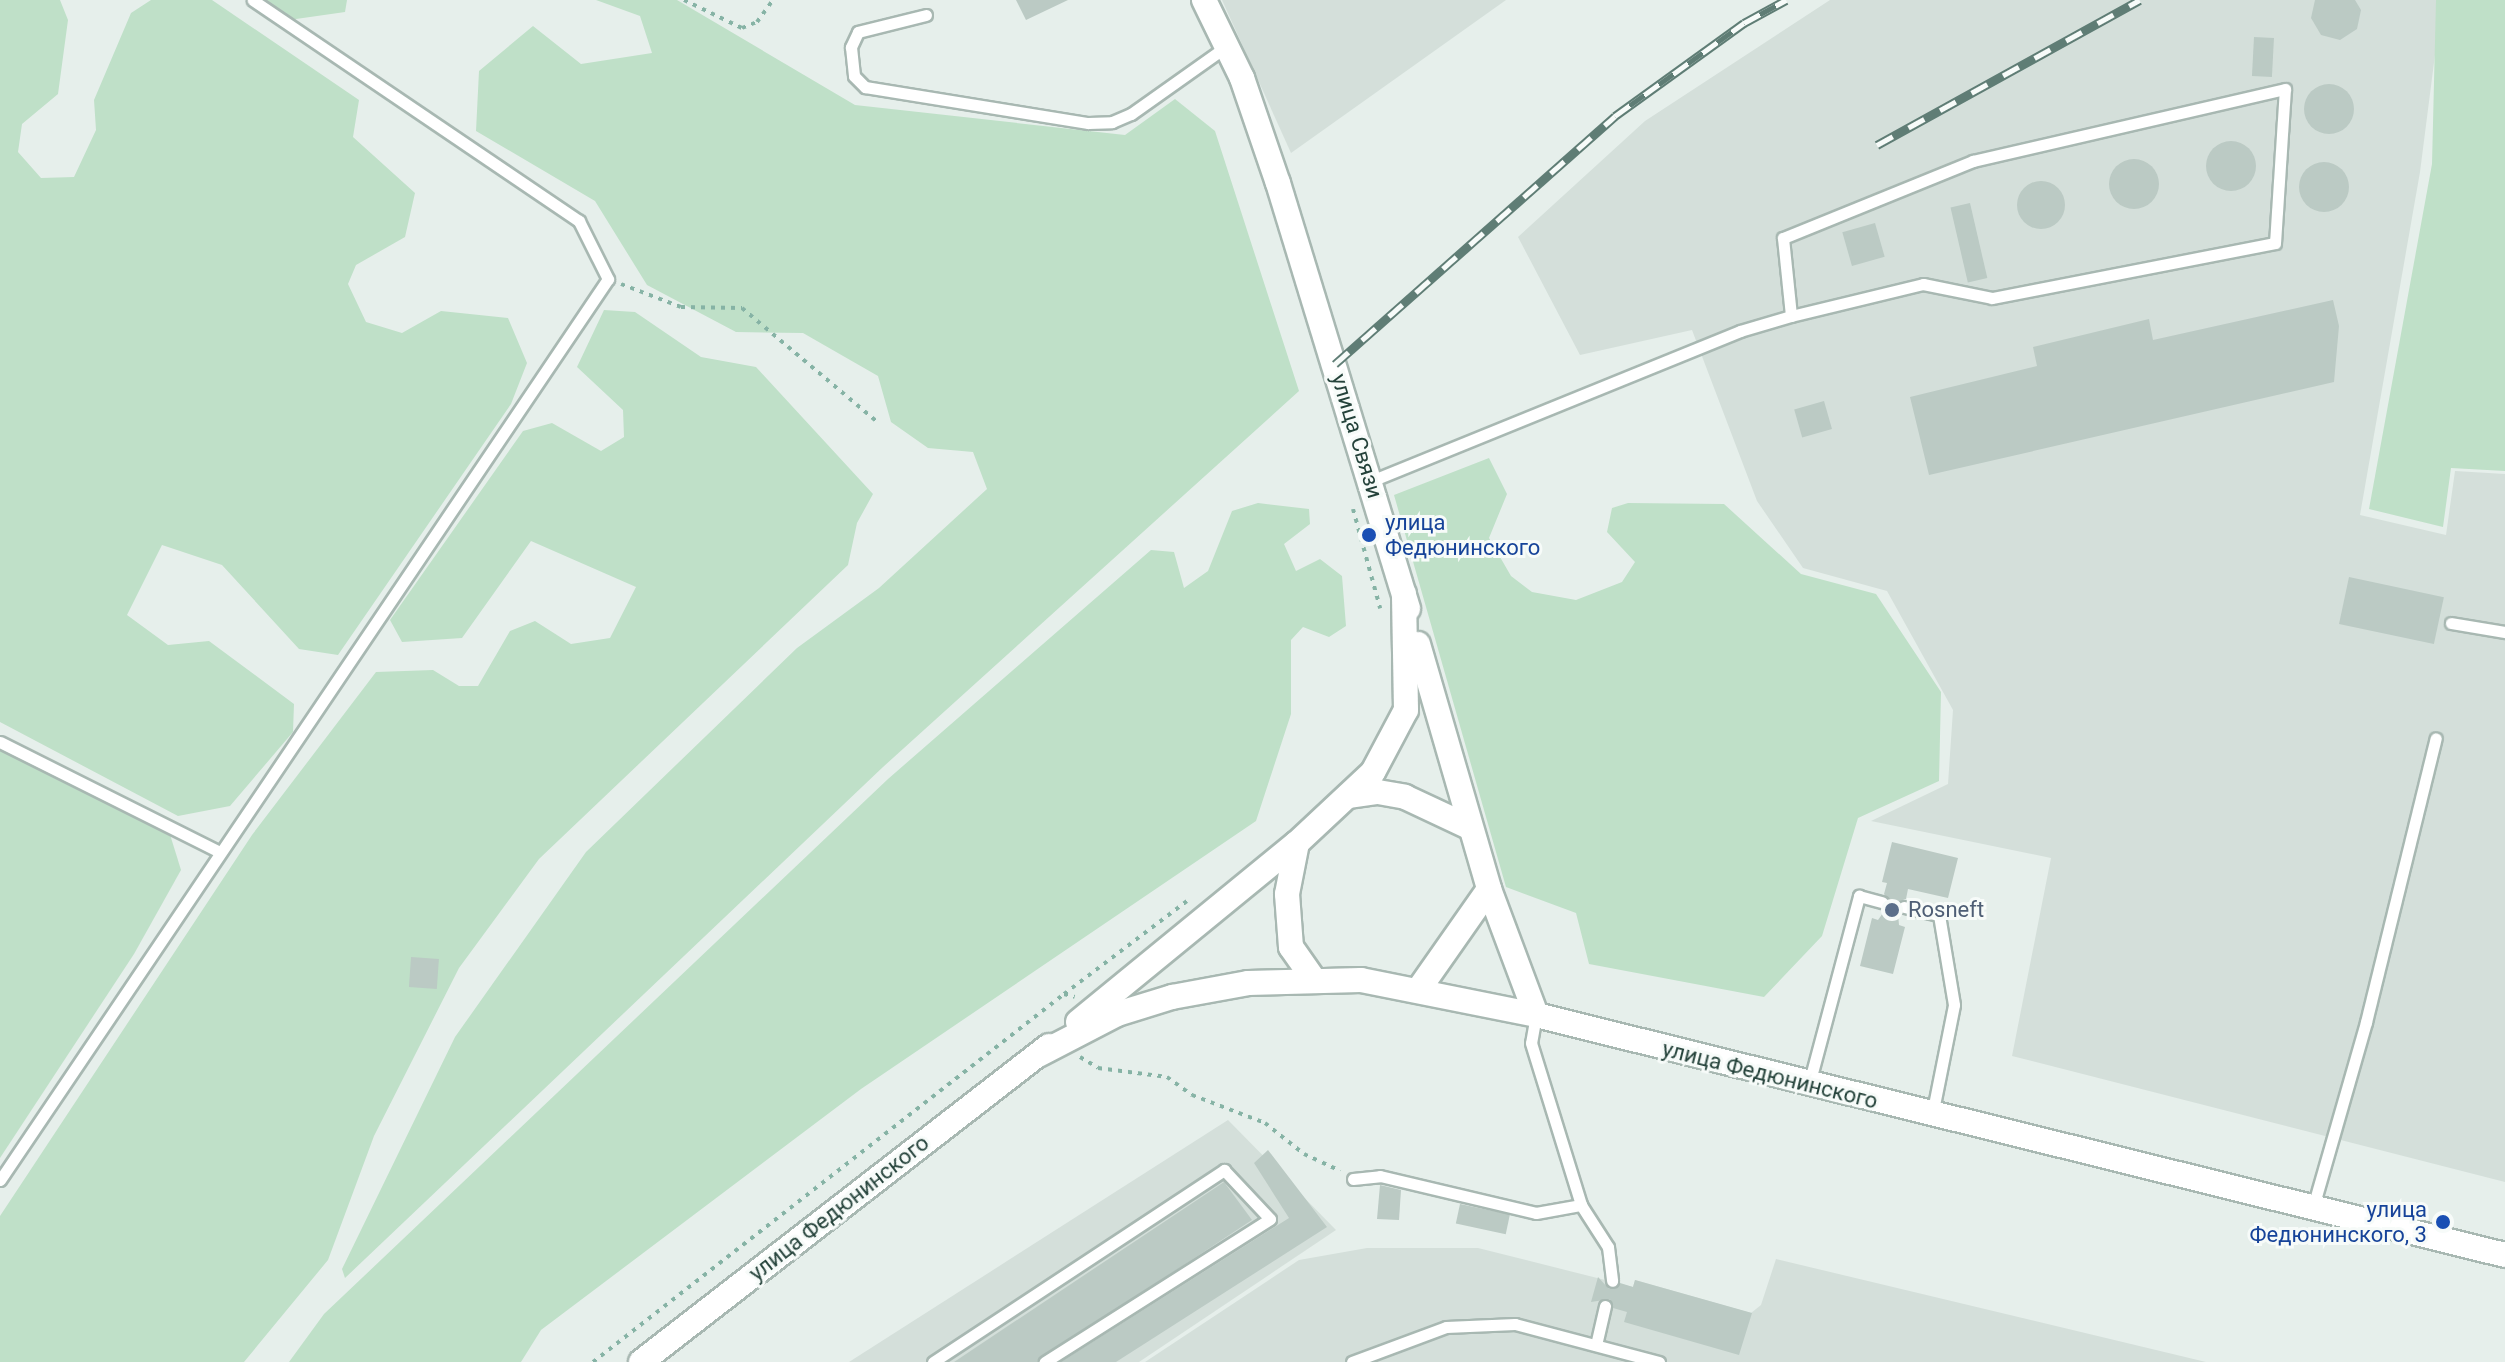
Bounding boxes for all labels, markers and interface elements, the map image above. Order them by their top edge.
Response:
street label: улица Связи [1326,371,1388,501]
place label: улица Федюнинского [1385,509,1540,560]
marker: улица Федюнинского [1360,526,1378,544]
place label: Rosneft [1908,897,1984,923]
marker: Rosneft [1883,901,1901,919]
street label: улица Федюнинского [1660,1035,1880,1115]
street label: улица Федюнинского [744,1130,934,1286]
place label: улица Федюнинского, 3 [2250,1196,2427,1248]
marker: улица Федюнинского, 3 [2434,1213,2452,1231]

